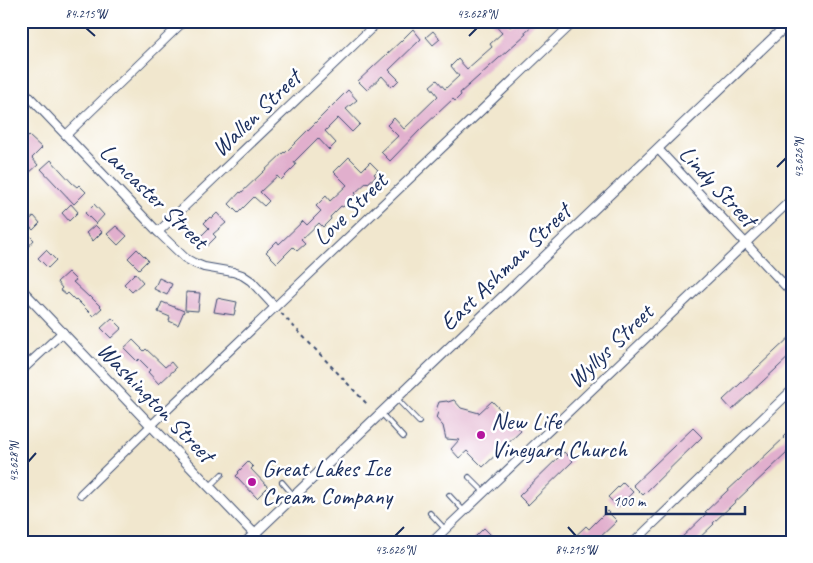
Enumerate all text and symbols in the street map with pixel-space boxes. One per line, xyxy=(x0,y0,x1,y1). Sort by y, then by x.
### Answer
text: 84.215°W xyxy=(65,6,109,22)
text: 43.628°N xyxy=(457,6,499,22)
street label: Wallen Street xyxy=(205,61,309,163)
text: 43.626°N xyxy=(791,136,807,178)
street label: Lancaster Street xyxy=(93,137,216,257)
street label: Lindy Street xyxy=(673,139,765,235)
street label: Love Street xyxy=(306,165,395,252)
street label: East Ashman Street xyxy=(433,195,579,337)
street label: Wyllys Street xyxy=(561,296,661,394)
street label: Washington Street xyxy=(91,335,223,471)
place label: New Life Vineyard Church xyxy=(491,406,628,464)
marker: New Life Vineyard Church xyxy=(475,429,487,441)
text: 43.628°N xyxy=(6,440,22,482)
place label: Great Lakes Ice Cream Company xyxy=(262,453,394,511)
marker: Great Lakes Ice Cream Company xyxy=(246,476,258,488)
scale bar xyxy=(606,483,744,515)
text: 100 m xyxy=(613,492,647,511)
text: 43.626°N xyxy=(375,542,417,558)
text: 84.215°W xyxy=(555,542,599,558)

